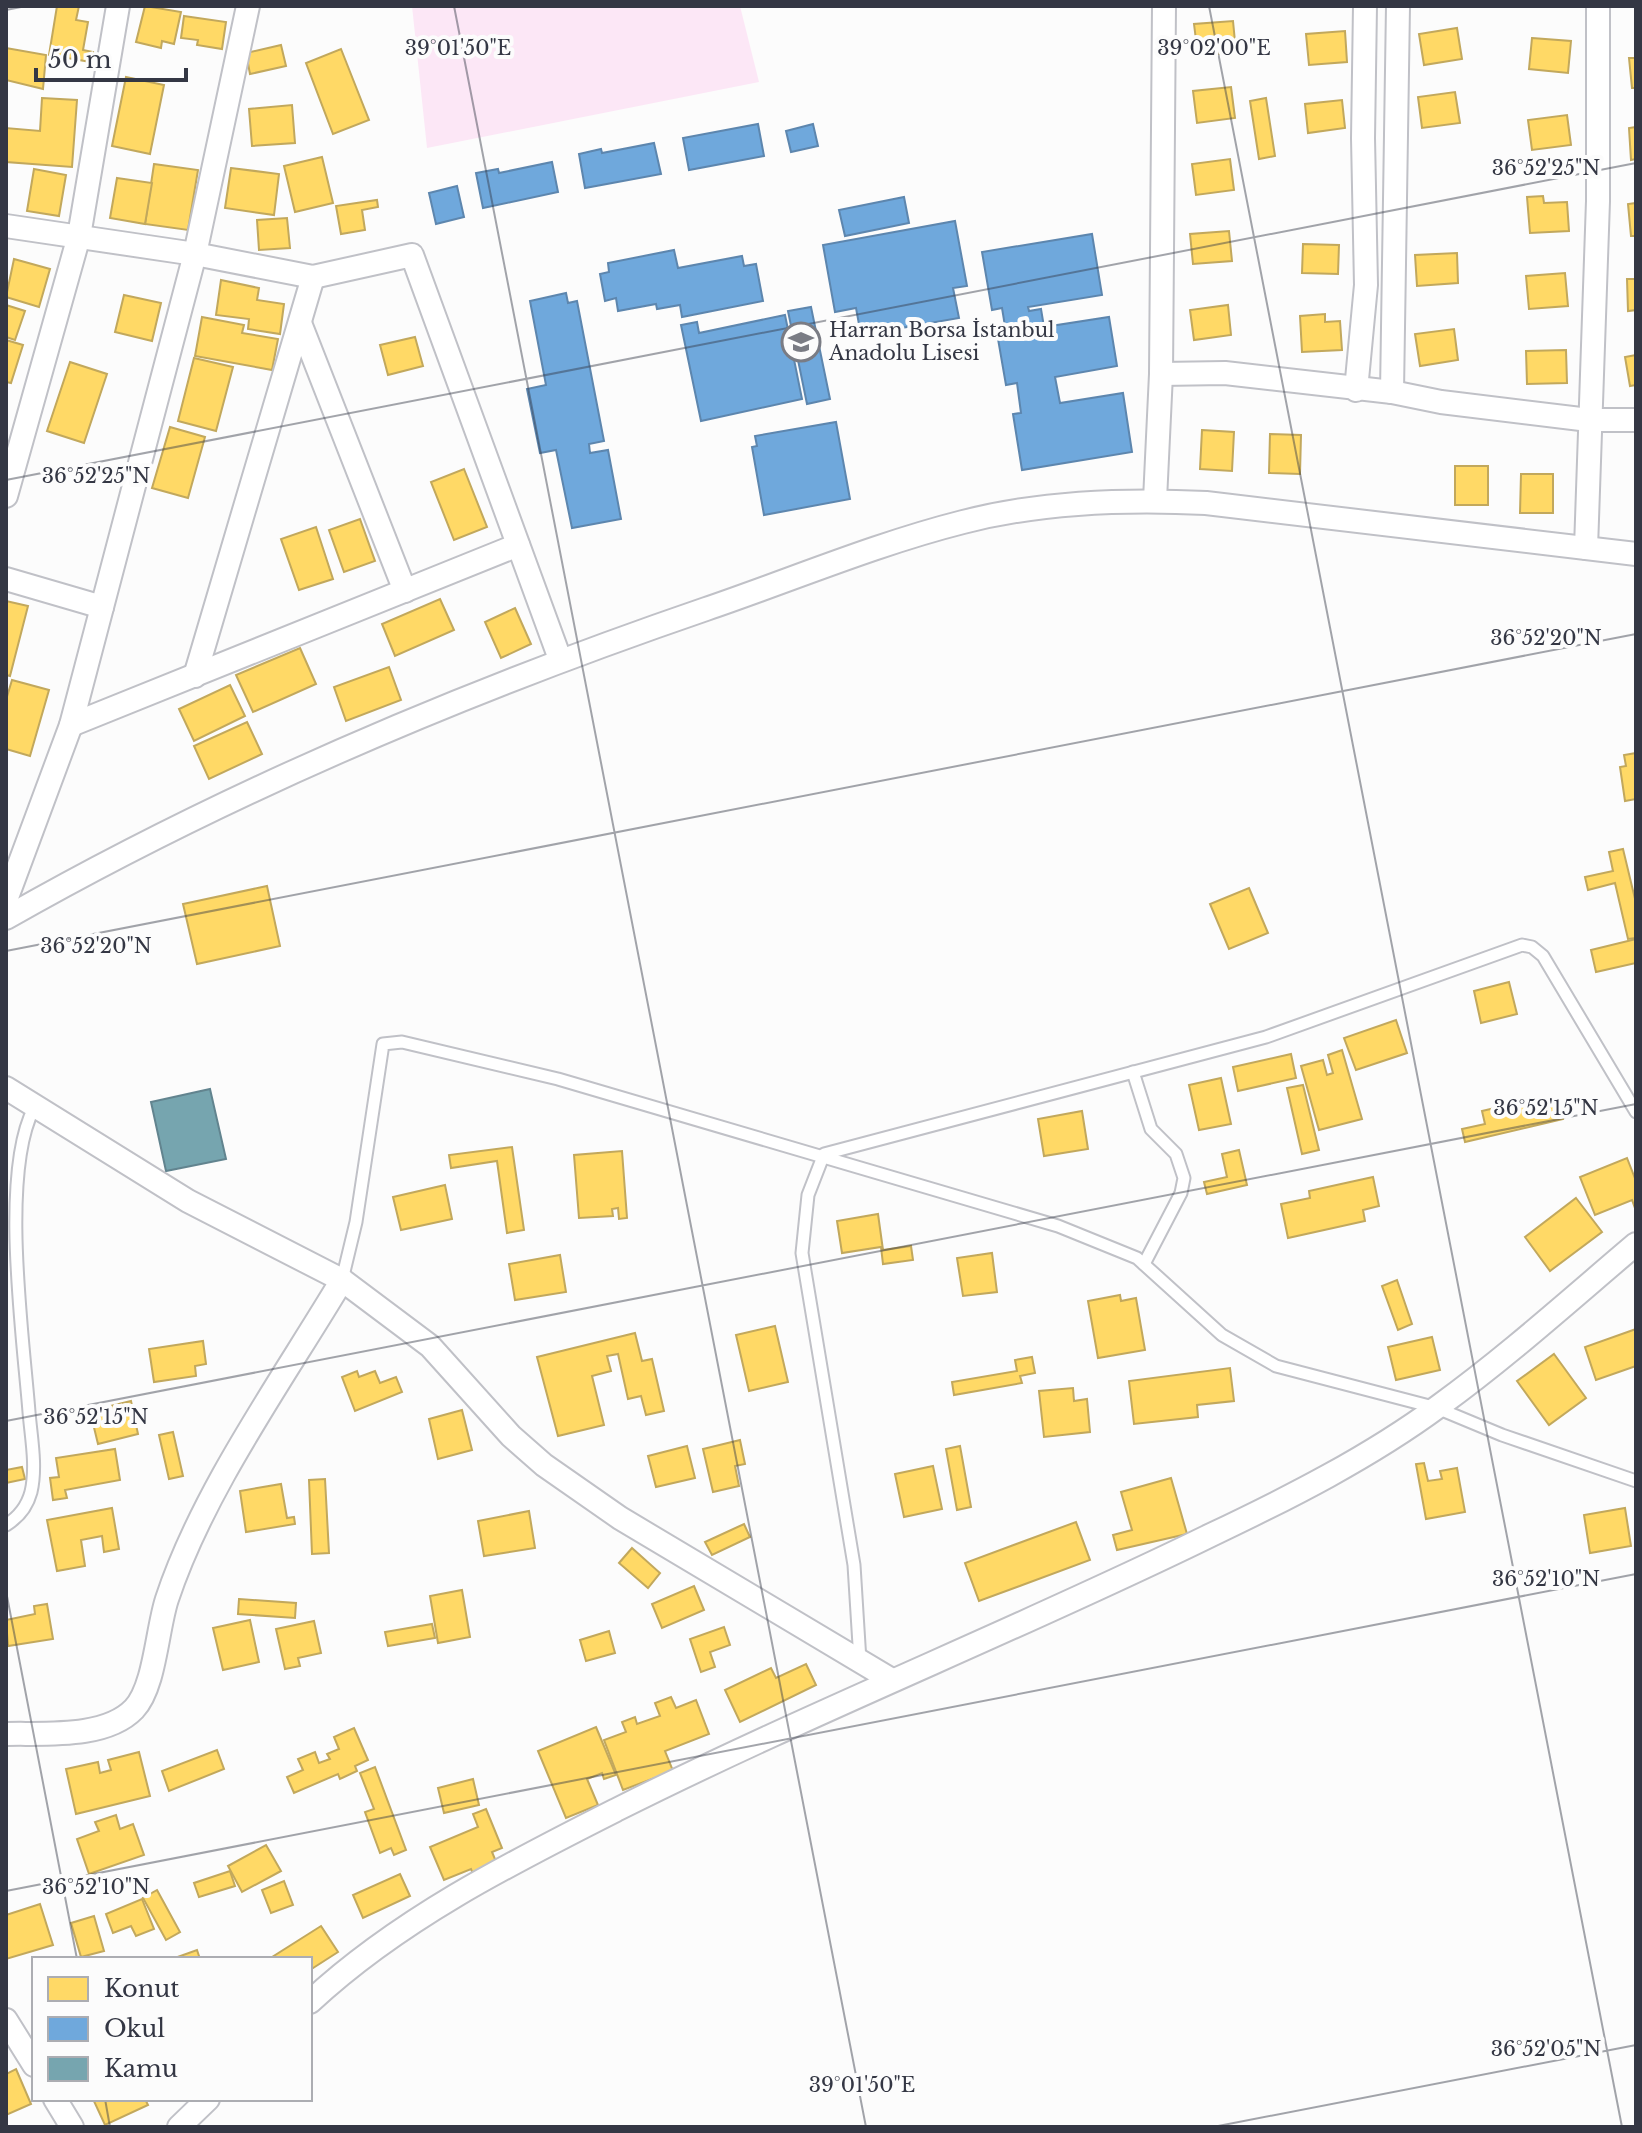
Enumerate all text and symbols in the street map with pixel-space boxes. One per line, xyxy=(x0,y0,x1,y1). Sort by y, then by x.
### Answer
scale bar xyxy=(36,32,186,82)
text: 39°01'50"E xyxy=(405,36,511,60)
text: 39°02'00"E xyxy=(1157,36,1271,60)
text: 50 m xyxy=(48,45,112,74)
text: 36°52'25"N xyxy=(1492,156,1600,180)
place label: Harran Borsa İstanbul Anadolu Lisesi xyxy=(828,317,1055,365)
school or university icon: Harran Borsa İstanbul Anadolu Lisesi xyxy=(780,321,822,363)
text: 36°52'25"N xyxy=(42,464,150,488)
text: 36°52'20"N xyxy=(1490,626,1602,650)
text: 36°52'20"N xyxy=(40,934,152,958)
text: 36°52'15"N xyxy=(1493,1096,1599,1120)
text: 36°52'15"N xyxy=(43,1405,149,1429)
text: 36°52'10"N xyxy=(1492,1567,1600,1591)
text: 36°52'10"N xyxy=(42,1875,150,1899)
legend xyxy=(32,1957,312,2101)
text: Konut xyxy=(104,1974,179,2003)
text: Okul xyxy=(104,2014,165,2043)
text: 36°52'05"N xyxy=(1491,2037,1601,2061)
text: Kamu xyxy=(104,2054,178,2083)
text: 39°01'50"E xyxy=(809,2073,915,2097)

